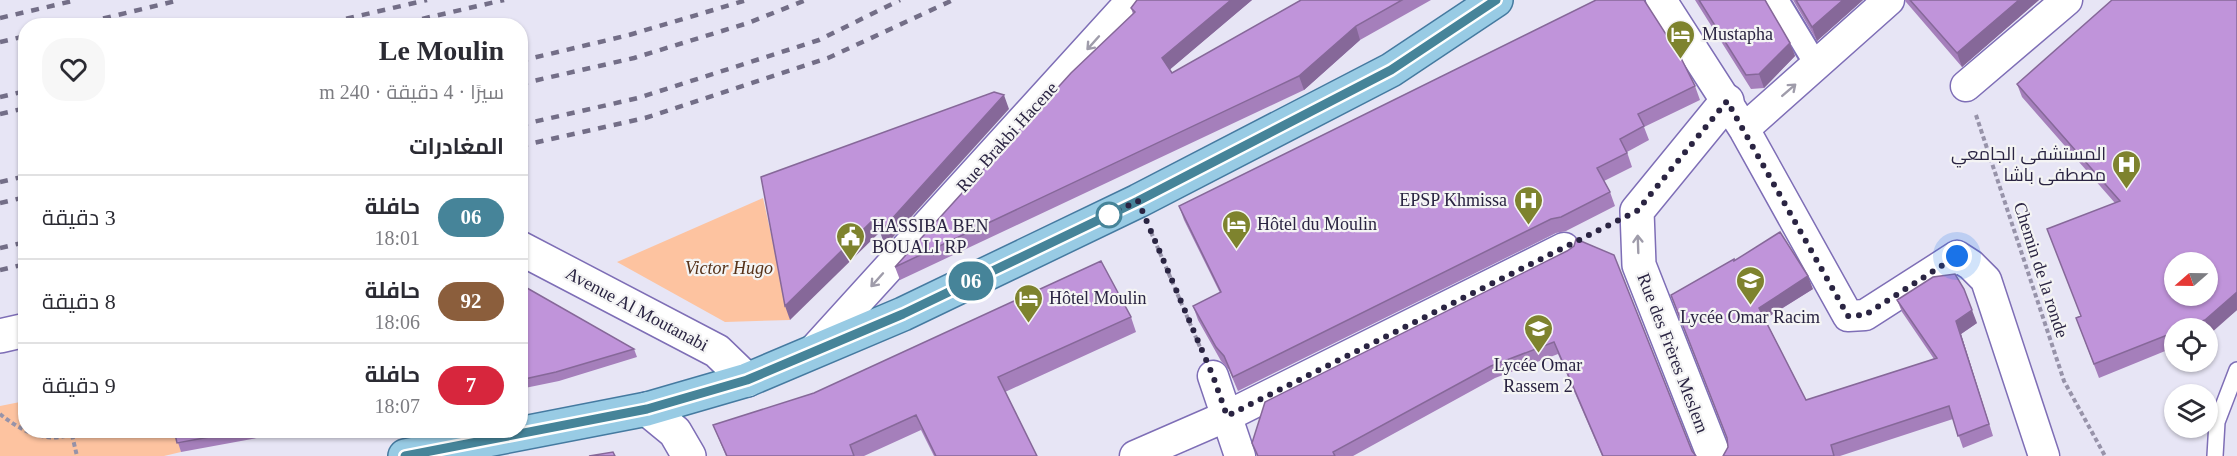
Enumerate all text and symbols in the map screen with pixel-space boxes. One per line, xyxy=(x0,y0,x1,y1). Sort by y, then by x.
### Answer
hotel icon: Mustapha xyxy=(1665,18,1697,60)
place label: Mustapha xyxy=(1702,24,1773,44)
text: Le Moulin xyxy=(379,35,504,66)
one-way arrow xyxy=(1086,35,1100,50)
button: heart xyxy=(42,38,105,101)
street label: Rue Brakbi Hacene xyxy=(952,78,1062,196)
text: سيرًا · 4 دقيقة · 240 m xyxy=(319,81,504,103)
one-way arrow xyxy=(1781,83,1796,97)
text: المغادرات xyxy=(409,134,504,159)
place label: المستشفى الجامعي مصطفى باشا xyxy=(1951,144,2106,186)
hospital icon: المستشفى الجامعي مصطفى باشا xyxy=(2111,148,2143,190)
hospital icon: EPSP Khmissa xyxy=(1512,184,1544,226)
place label: EPSP Khmissa xyxy=(1399,190,1507,210)
text: حافلة xyxy=(365,194,420,219)
street label: Chemin de la ronde xyxy=(2010,200,2072,340)
unlabelled marker xyxy=(1096,202,1122,228)
text: 3 دقيقة xyxy=(42,205,116,230)
text: 06 xyxy=(461,205,482,229)
hotel icon: Hôtel du Moulin xyxy=(1220,208,1252,250)
place label: Hôtel du Moulin xyxy=(1257,214,1377,234)
place label: HASSIBA BEN BOUALI RP xyxy=(872,216,989,257)
public building icon: HASSIBA BEN BOUALI RP xyxy=(835,220,867,262)
text: 18:01 xyxy=(374,227,420,249)
one-way arrow xyxy=(1633,234,1644,254)
your location xyxy=(1942,241,1972,271)
north arrow xyxy=(2164,252,2218,306)
map controls xyxy=(2164,252,2218,438)
park label: Victor Hugo xyxy=(685,258,773,278)
line badge: 06 xyxy=(944,262,998,300)
street label: Avenue Al Moutanabi xyxy=(562,263,712,355)
school or university icon: Lycée Omar Racim xyxy=(1734,264,1766,306)
text: 06 xyxy=(961,269,982,293)
street label: Rue des Frères Meslem xyxy=(1633,270,1713,436)
one-way arrow xyxy=(870,273,884,288)
text: حافلة xyxy=(365,278,420,303)
hotel icon: Hôtel Moulin xyxy=(1012,282,1044,324)
place label: Hôtel Moulin xyxy=(1049,288,1147,308)
text: 8 دقيقة xyxy=(42,289,116,314)
text: 92 xyxy=(461,289,482,313)
place label: Lycée Omar Racim xyxy=(1680,307,1820,327)
text: 18:06 xyxy=(374,311,420,333)
school or university icon: Lycée Omar Rassem 2 xyxy=(1522,312,1554,354)
button: locate xyxy=(2164,318,2218,372)
place label: Lycée Omar Rassem 2 xyxy=(1494,355,1582,396)
text: حافلة xyxy=(365,362,420,387)
text: 9 دقيقة xyxy=(42,373,116,398)
text: 7 xyxy=(466,373,476,397)
button: layers xyxy=(2164,384,2218,438)
text: 18:07 xyxy=(374,395,420,417)

